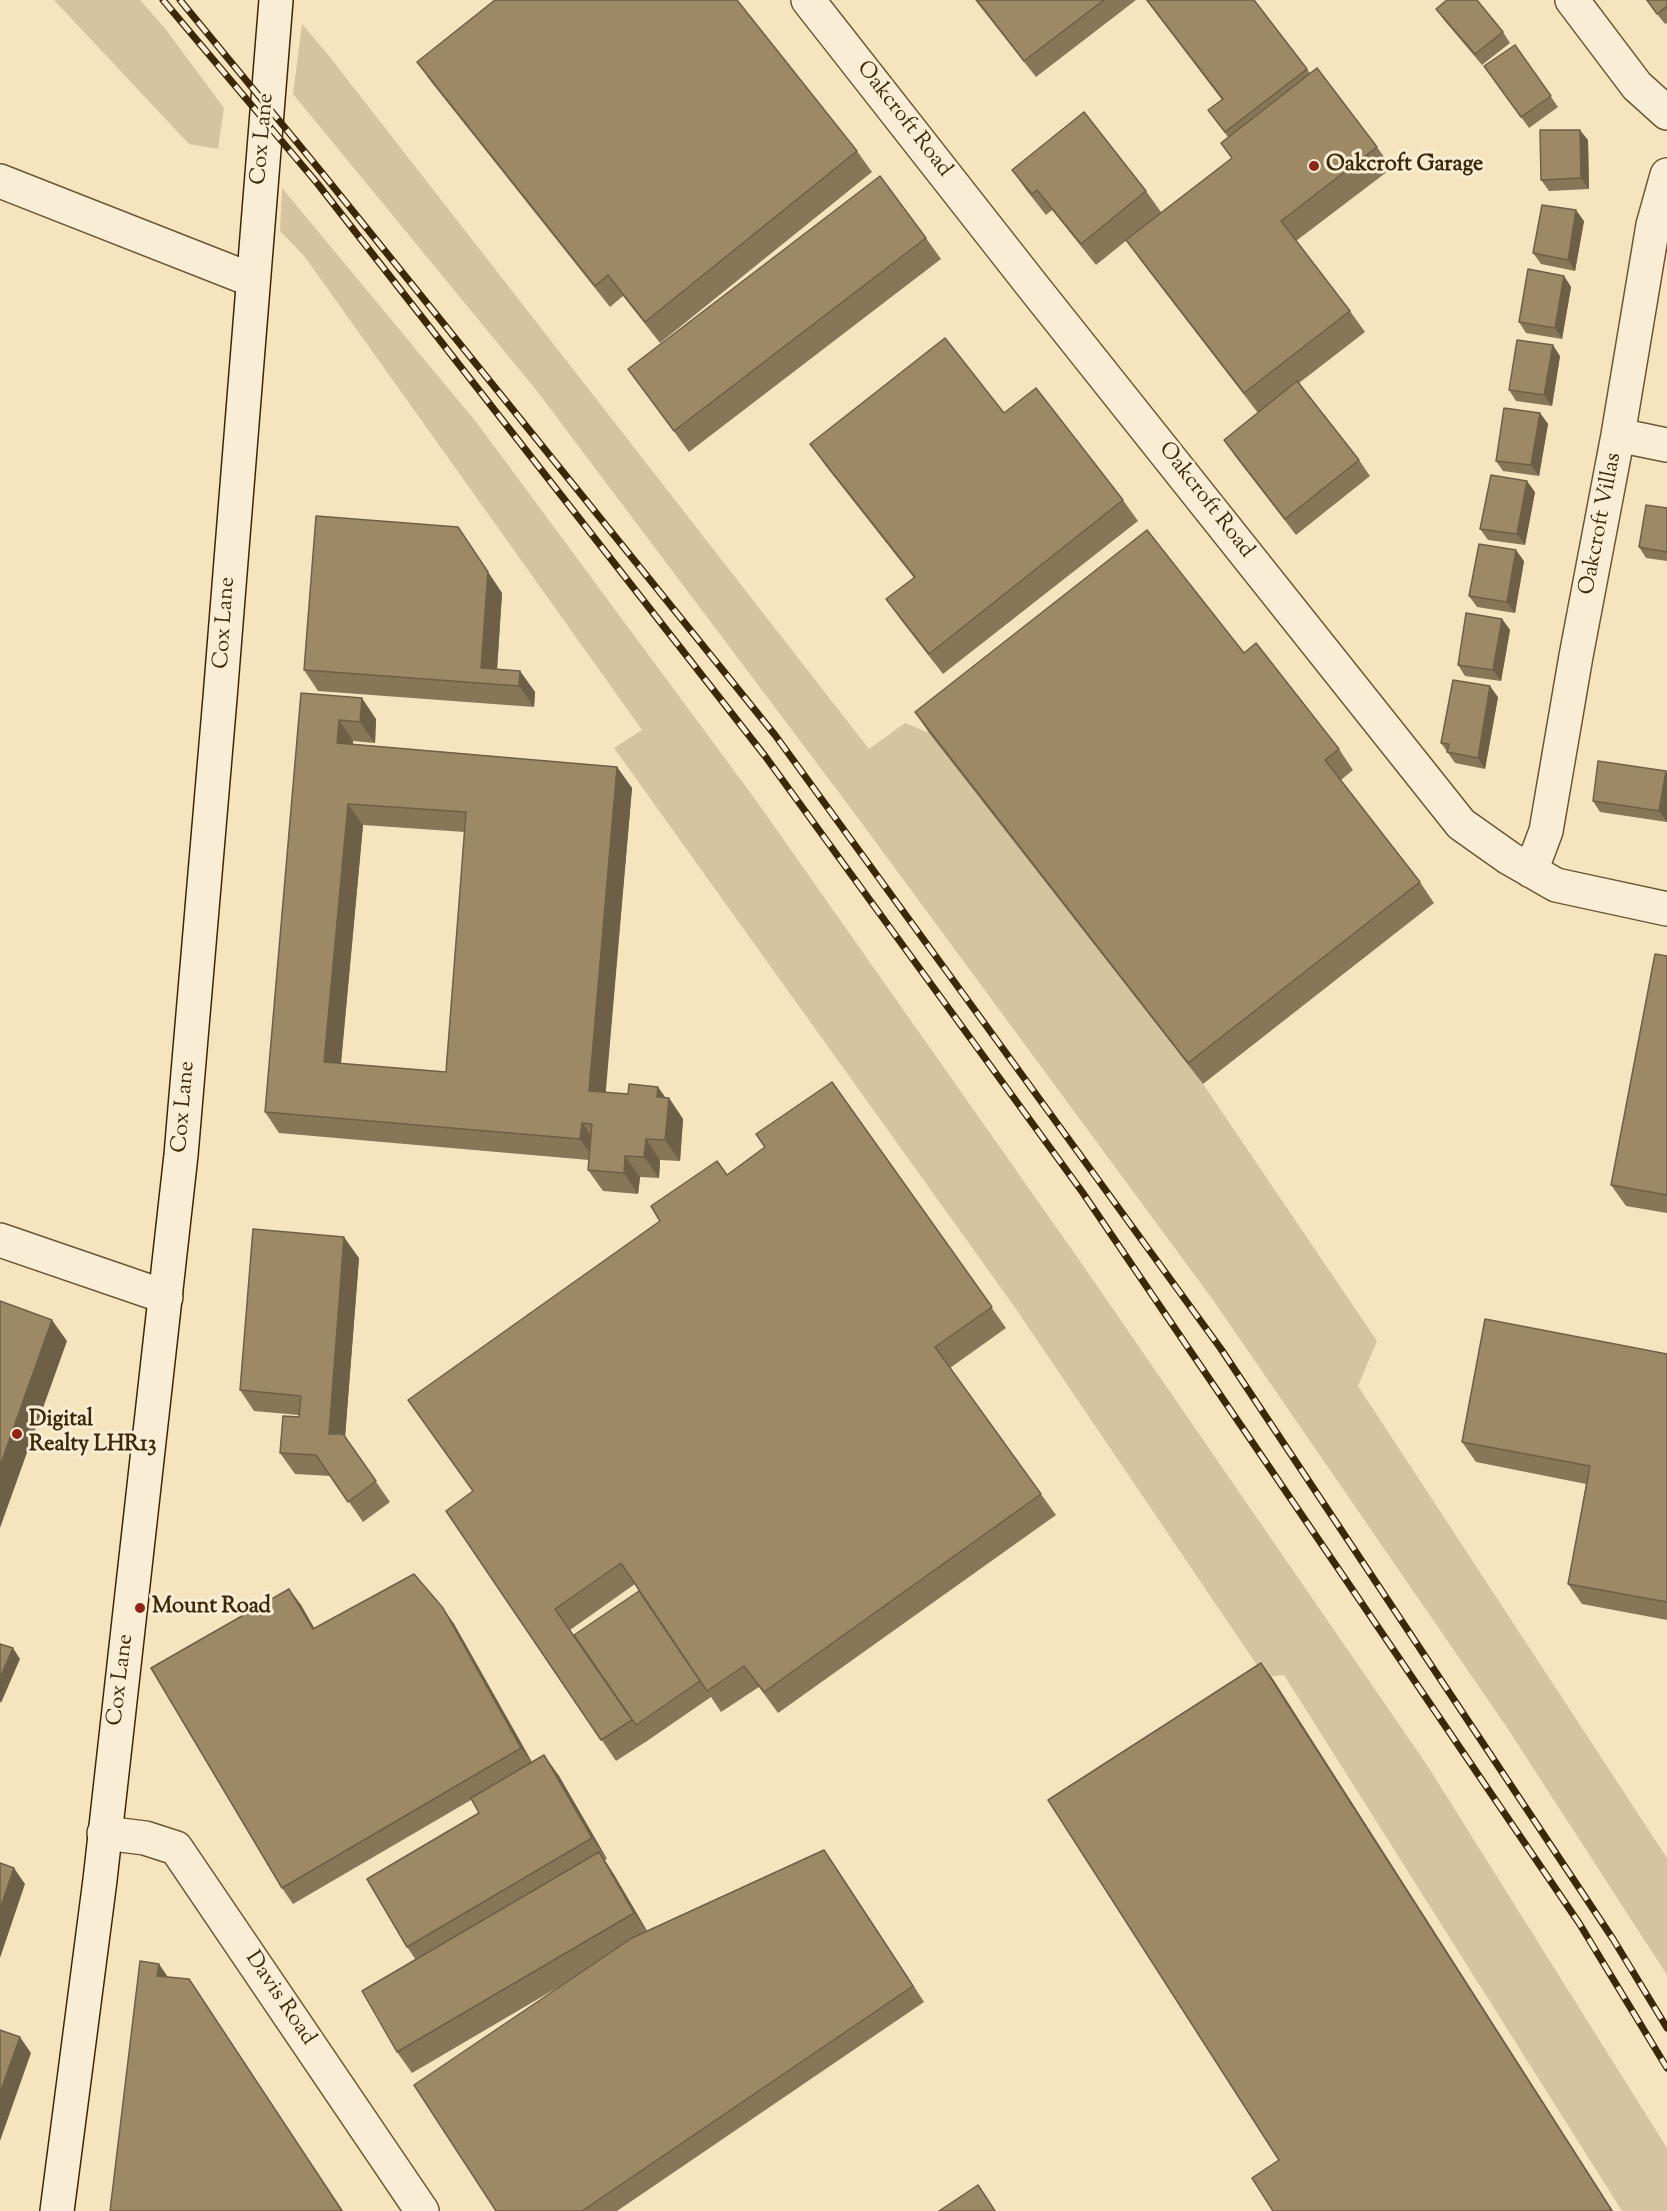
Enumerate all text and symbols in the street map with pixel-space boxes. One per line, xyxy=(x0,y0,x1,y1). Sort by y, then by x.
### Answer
street label: Oakcroft Road xyxy=(850,57,956,183)
street label: Cox Lane xyxy=(247,92,281,186)
place label: Oakcroft Garage xyxy=(1326,153,1483,179)
marker: Oakcroft Garage xyxy=(1307,159,1321,173)
street label: Oakcroft Road xyxy=(1152,438,1258,564)
street label: Oakcroft Villas xyxy=(1575,451,1629,597)
street label: Cox Lane xyxy=(210,576,242,670)
street label: Cox Lane xyxy=(168,1060,202,1154)
place label: Digital Realty LHR13 xyxy=(29,1408,156,1460)
marker: Digital Realty LHR13 xyxy=(10,1427,24,1441)
place label: Mount Road xyxy=(152,1595,271,1621)
marker: Mount Road xyxy=(133,1601,147,1615)
street label: Cox Lane xyxy=(103,1633,141,1727)
street label: Davis Road xyxy=(238,1947,320,2051)

